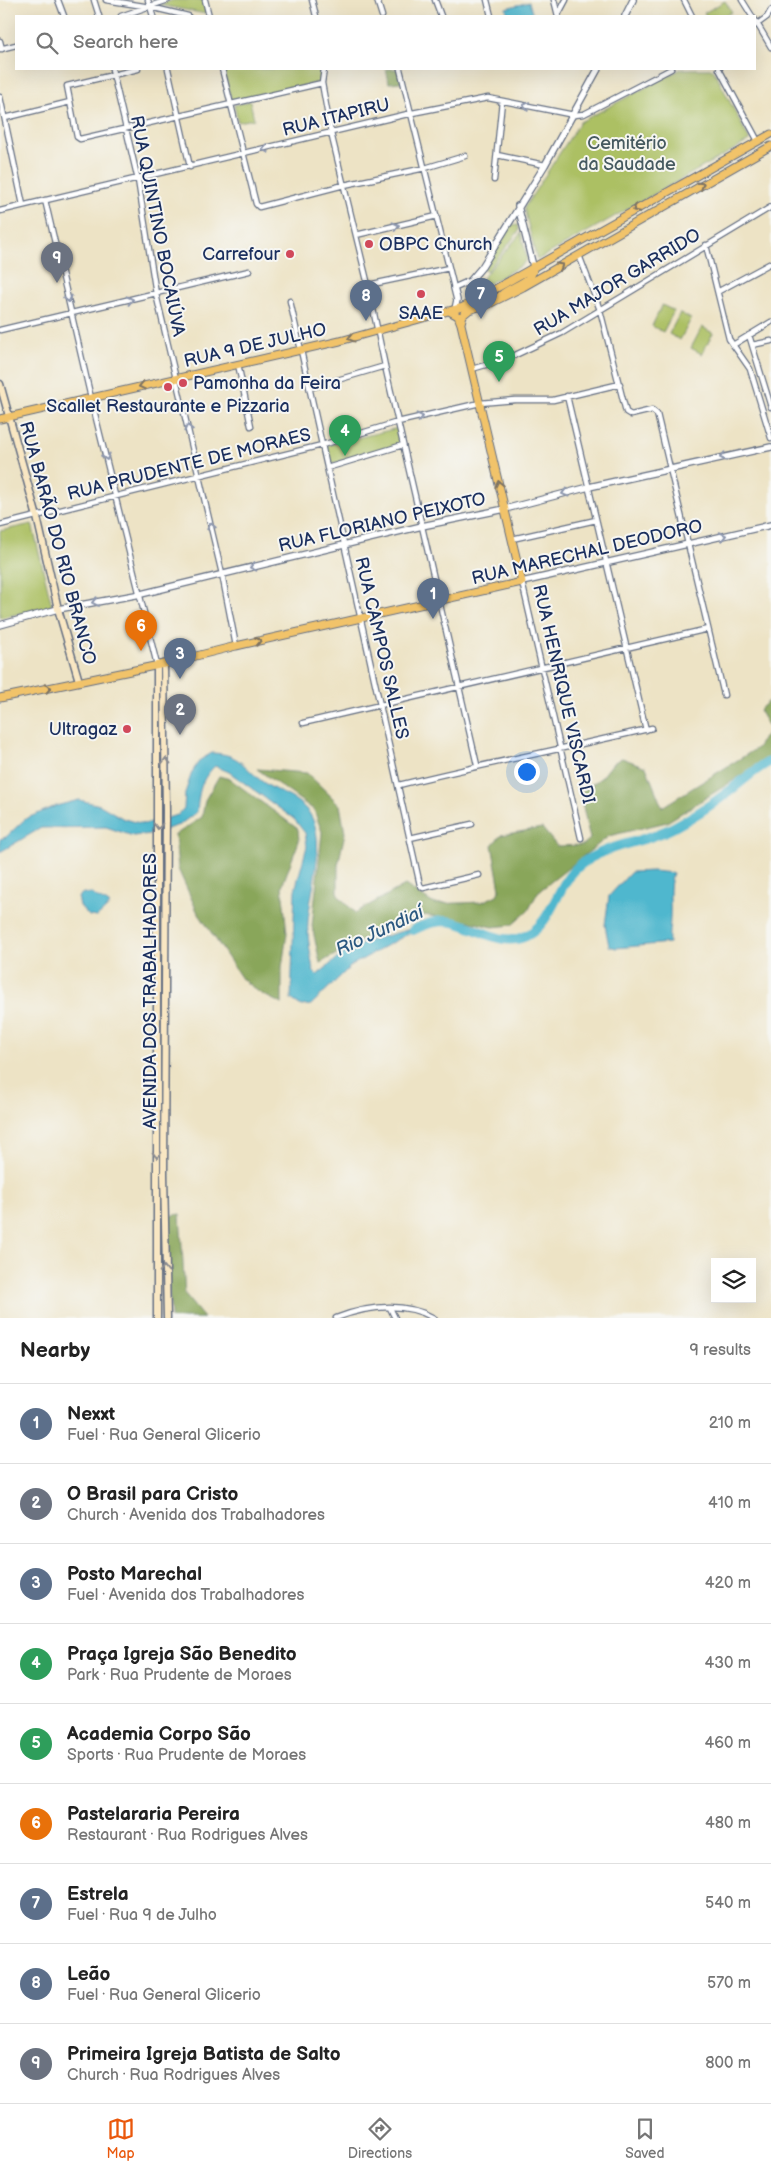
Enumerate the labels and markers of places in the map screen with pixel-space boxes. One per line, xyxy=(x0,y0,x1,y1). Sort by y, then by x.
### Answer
place label: OBPC Church xyxy=(379,234,492,255)
marker: OBPC Church xyxy=(363,238,375,250)
pin: 9 xyxy=(41,242,73,283)
place label: Carrefour xyxy=(202,244,280,265)
marker: Carrefour xyxy=(284,248,296,260)
pin: 7 xyxy=(465,278,497,319)
pin: 8 xyxy=(350,280,382,321)
marker: SAAE xyxy=(415,288,427,300)
place label: SAAE xyxy=(399,303,444,324)
pin: 5 xyxy=(483,341,515,382)
place label: Pamonha da Feira xyxy=(193,373,341,394)
marker: Pamonha da Feira xyxy=(177,377,189,389)
marker: Scallet Restaurante e Pizzaria xyxy=(162,381,174,393)
place label: Scallet Restaurante e Pizzaria xyxy=(46,396,290,417)
pin: 4 xyxy=(329,415,361,456)
pin: 1 xyxy=(417,578,449,619)
pin: 6 xyxy=(125,610,157,651)
pin: 3 xyxy=(164,638,196,679)
pin: 2 xyxy=(164,694,196,735)
place label: Ultragaz xyxy=(49,719,117,740)
marker: Ultragaz xyxy=(121,723,133,735)

